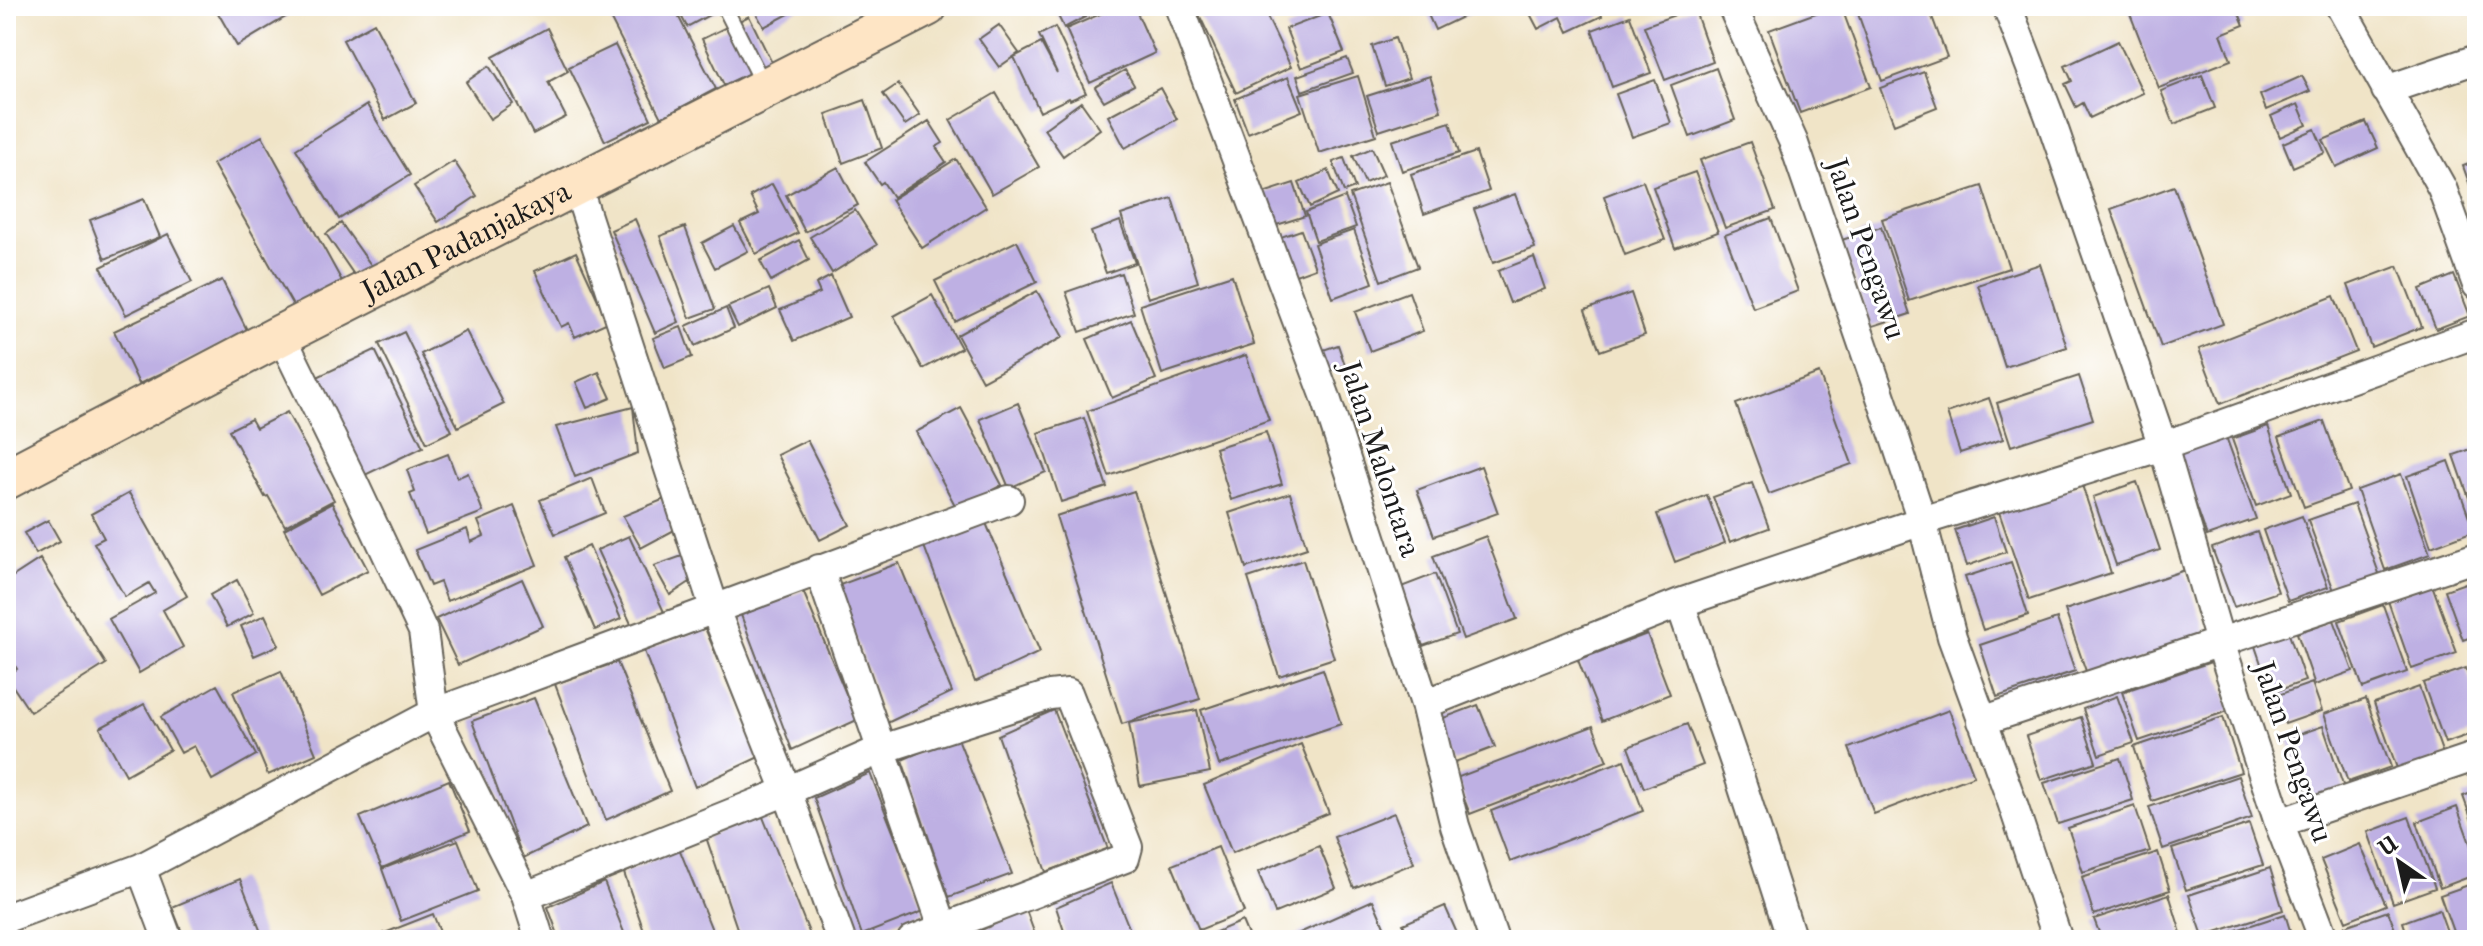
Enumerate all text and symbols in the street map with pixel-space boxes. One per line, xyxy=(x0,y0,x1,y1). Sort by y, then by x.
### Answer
street label: Jalan Pengawu xyxy=(1818,152,1913,344)
street label: Jalan Padanjakaya xyxy=(354,173,577,309)
street label: Jalan Malontara xyxy=(1331,355,1428,562)
street label: Jalan Pengawu xyxy=(2245,655,2340,847)
north arrow xyxy=(2359,822,2439,902)
text: U xyxy=(2373,830,2403,862)

